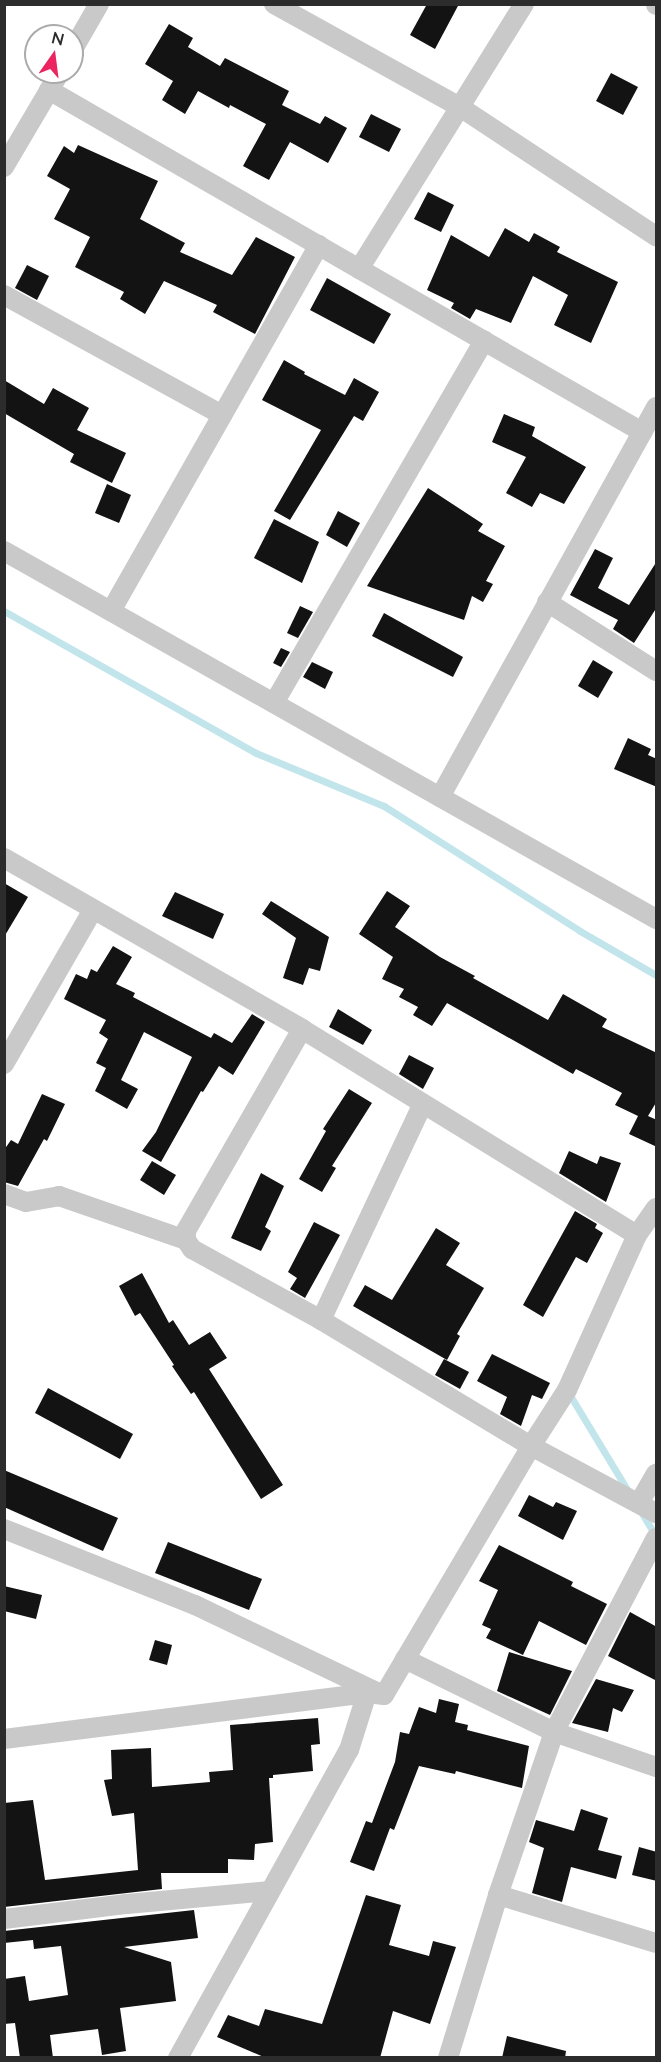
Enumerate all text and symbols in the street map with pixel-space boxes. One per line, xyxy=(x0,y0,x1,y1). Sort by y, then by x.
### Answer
north arrow xyxy=(24,24,84,84)
text: N xyxy=(50,27,66,49)

